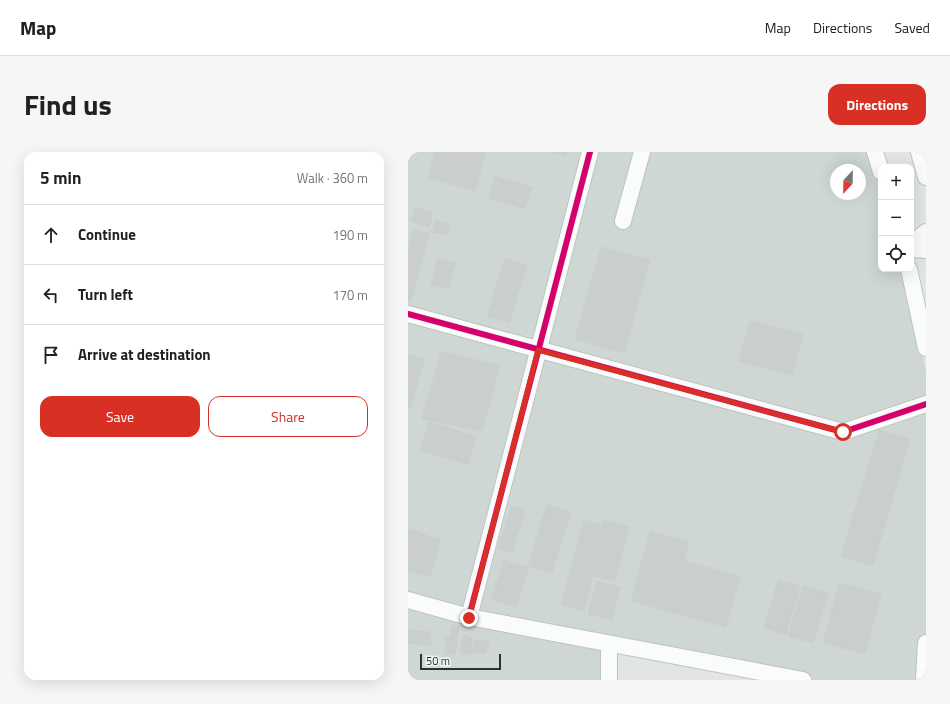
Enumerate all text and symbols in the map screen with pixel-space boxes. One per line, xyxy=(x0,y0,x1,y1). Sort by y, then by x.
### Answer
text: Map xyxy=(20,13,56,42)
text: Map xyxy=(765,17,791,38)
text: Directions xyxy=(813,17,872,38)
text: Saved xyxy=(894,17,930,38)
text: Find us xyxy=(24,83,112,126)
button: Directions xyxy=(828,84,926,125)
north arrow xyxy=(830,164,866,200)
map controls xyxy=(878,164,914,272)
button: + xyxy=(878,164,914,200)
text: 5 min xyxy=(40,165,81,191)
text: Walk · 360 m xyxy=(297,168,368,188)
button: − xyxy=(878,200,914,236)
text: Continue xyxy=(78,223,136,246)
icon: ahead xyxy=(40,224,62,246)
text: 190 m xyxy=(332,225,368,245)
button: locate xyxy=(878,236,914,272)
text: Turn left xyxy=(78,283,133,306)
icon: left xyxy=(40,284,62,306)
text: 170 m xyxy=(332,285,368,305)
text: Arrive at destination xyxy=(78,343,211,366)
icon: arrive xyxy=(40,344,62,366)
button: Save xyxy=(40,396,200,437)
button: Share xyxy=(208,396,368,437)
route start xyxy=(834,423,852,441)
route end xyxy=(460,609,478,627)
scale bar xyxy=(420,652,501,671)
text: 50 m xyxy=(426,653,450,669)

